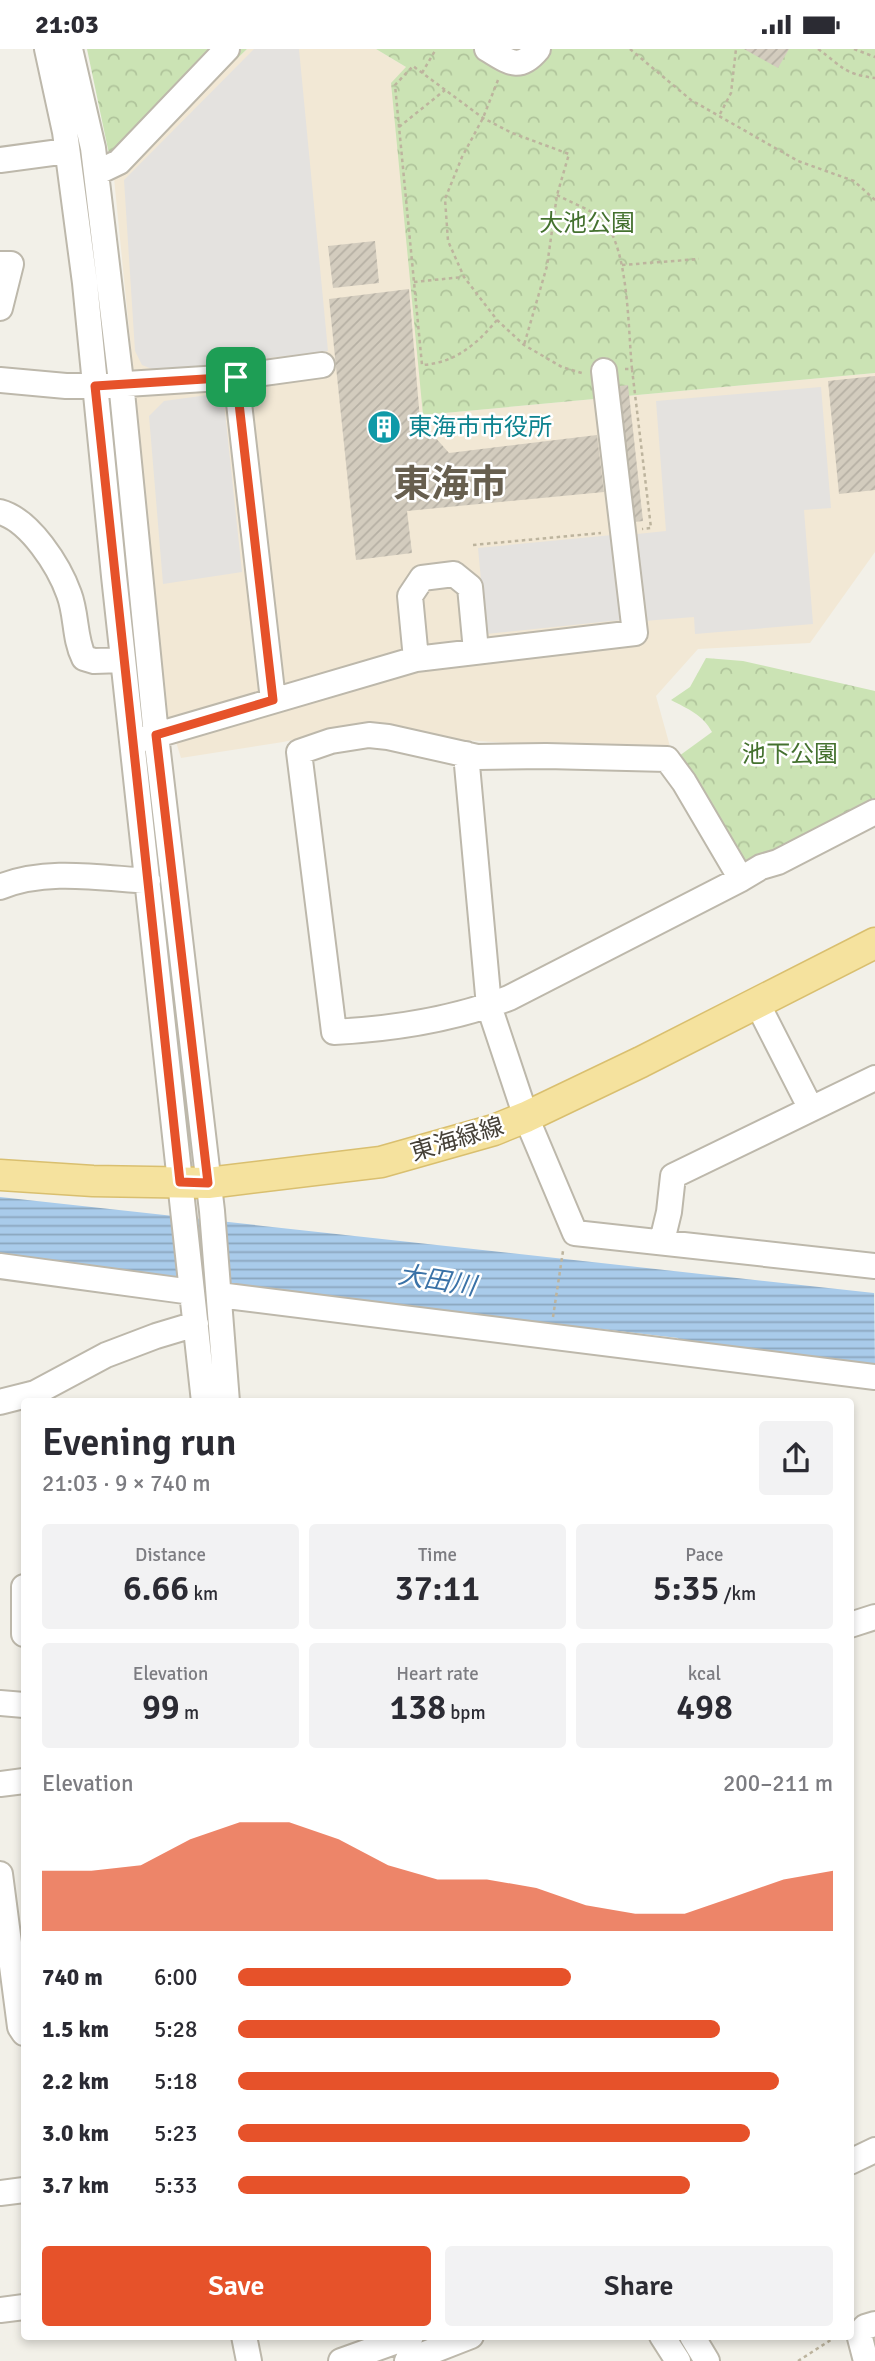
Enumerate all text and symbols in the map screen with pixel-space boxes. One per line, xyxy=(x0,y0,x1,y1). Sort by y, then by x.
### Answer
text: 21:03 xyxy=(35,9,99,41)
park label: 大池公園 xyxy=(539,208,635,238)
pin xyxy=(206,347,266,407)
icon: arrive xyxy=(217,358,255,396)
building icon: 東海市市役所 xyxy=(365,408,403,446)
place label: 東海市市役所 xyxy=(408,412,552,442)
district label: 東海市 xyxy=(393,461,507,508)
park label: 池下公園 xyxy=(742,739,838,769)
street label: 東海緑線 xyxy=(407,1111,507,1167)
water label: 大田川 xyxy=(396,1259,481,1303)
text: Evening run xyxy=(42,1419,236,1466)
button: share xyxy=(759,1421,833,1495)
text: 21:03 · 9 × 740 m xyxy=(42,1469,211,1498)
text: Distance xyxy=(135,1543,206,1567)
text: Time xyxy=(418,1543,457,1567)
text: Pace xyxy=(685,1543,724,1567)
text: 6.66 xyxy=(123,1567,189,1610)
text: 37:11 xyxy=(395,1567,480,1610)
text: 5:35 xyxy=(653,1567,719,1610)
text: km xyxy=(189,1582,218,1606)
text: /km xyxy=(719,1582,756,1606)
text: Elevation xyxy=(133,1662,208,1686)
text: Heart rate xyxy=(396,1662,479,1686)
text: kcal xyxy=(688,1662,721,1686)
text: 99 xyxy=(142,1686,180,1729)
text: 138 xyxy=(389,1686,446,1729)
text: 498 xyxy=(676,1686,733,1729)
text: m xyxy=(180,1701,199,1725)
text: bpm xyxy=(446,1701,486,1725)
text: Elevation xyxy=(42,1769,134,1798)
text: 200–211 m xyxy=(723,1769,833,1798)
text: 740 m xyxy=(42,1963,103,1992)
text: 6:00 xyxy=(154,1963,197,1992)
text: 1.5 km xyxy=(42,2015,109,2044)
text: 5:28 xyxy=(154,2015,197,2044)
text: 2.2 km xyxy=(42,2067,109,2096)
text: 5:18 xyxy=(154,2067,197,2096)
text: 3.0 km xyxy=(42,2119,109,2148)
text: 5:23 xyxy=(154,2119,197,2148)
text: 3.7 km xyxy=(42,2171,109,2200)
text: 5:33 xyxy=(154,2171,197,2200)
button: Save xyxy=(42,2246,431,2326)
button: Share xyxy=(445,2246,833,2326)

